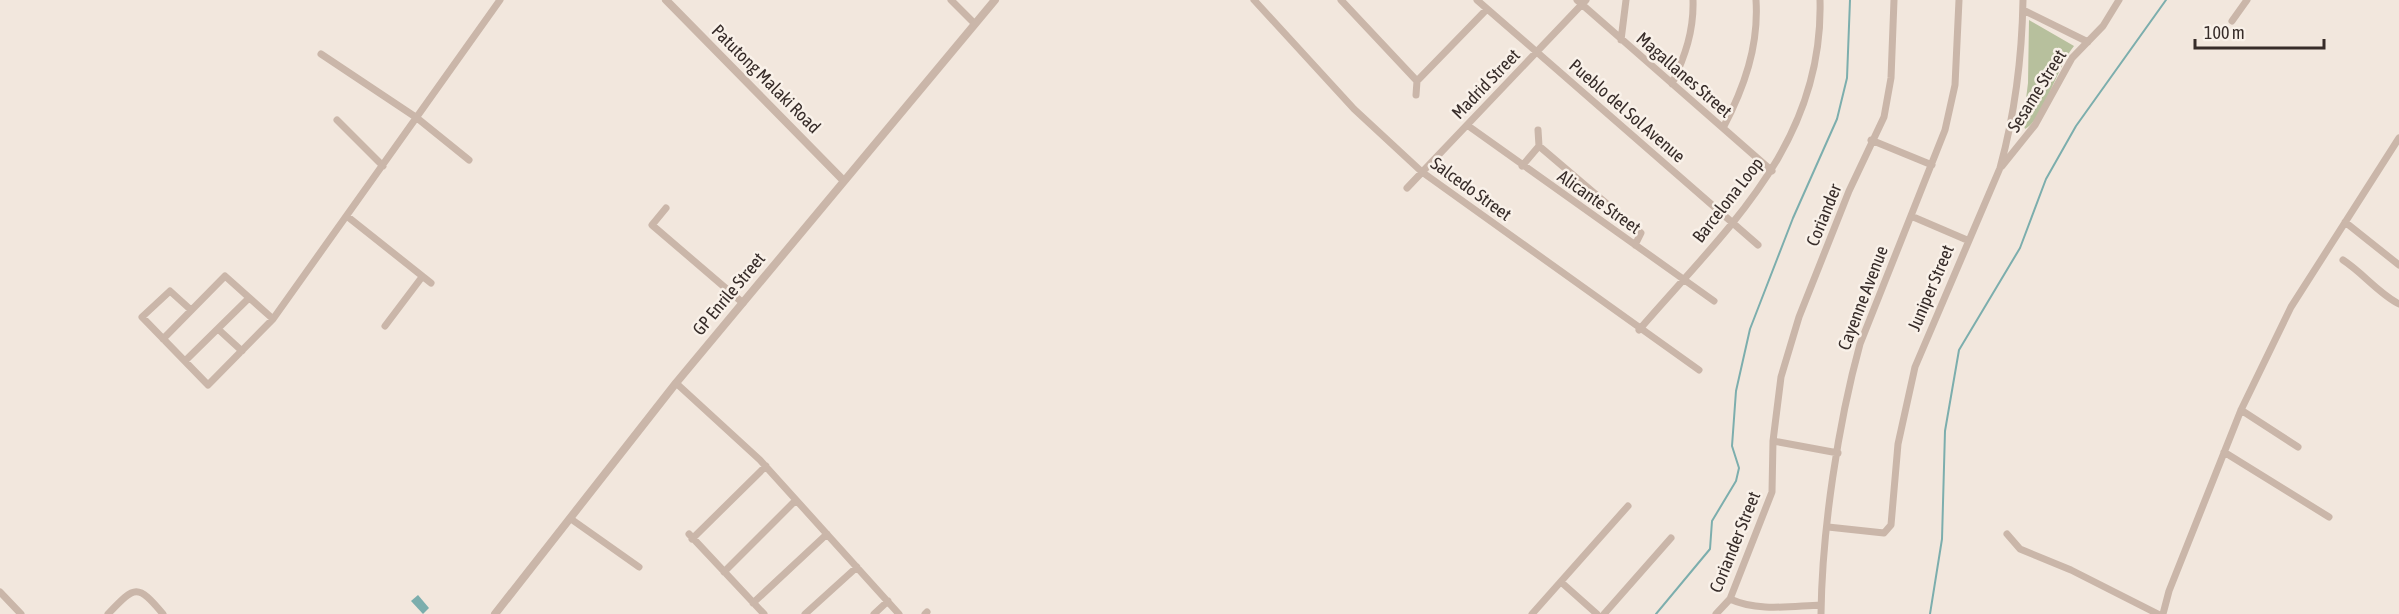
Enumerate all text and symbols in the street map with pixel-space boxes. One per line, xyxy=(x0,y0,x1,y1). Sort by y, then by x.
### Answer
scale bar xyxy=(2195,12,2324,50)
street label: Patutong Malaki Road xyxy=(708,20,825,137)
text: 100 m xyxy=(2204,22,2245,43)
street label: Magallanes Street xyxy=(1632,28,1736,122)
street label: Madrid Street xyxy=(1447,44,1524,123)
street label: Sesame Street xyxy=(2003,46,2070,136)
street label: Pueblo del Sol Avenue xyxy=(1565,55,1690,167)
street label: Salcedo Street xyxy=(1427,152,1516,225)
street label: Barcelona Loop xyxy=(1688,153,1767,246)
street label: Alicante Street xyxy=(1554,165,1645,238)
street label: Coriander xyxy=(1802,180,1846,249)
street label: Juniper Street xyxy=(1903,242,1958,334)
street label: Cayenne Avenue xyxy=(1833,243,1892,353)
street label: GP Enrile Street xyxy=(688,248,769,339)
street label: Coriander Street xyxy=(1705,488,1764,595)

